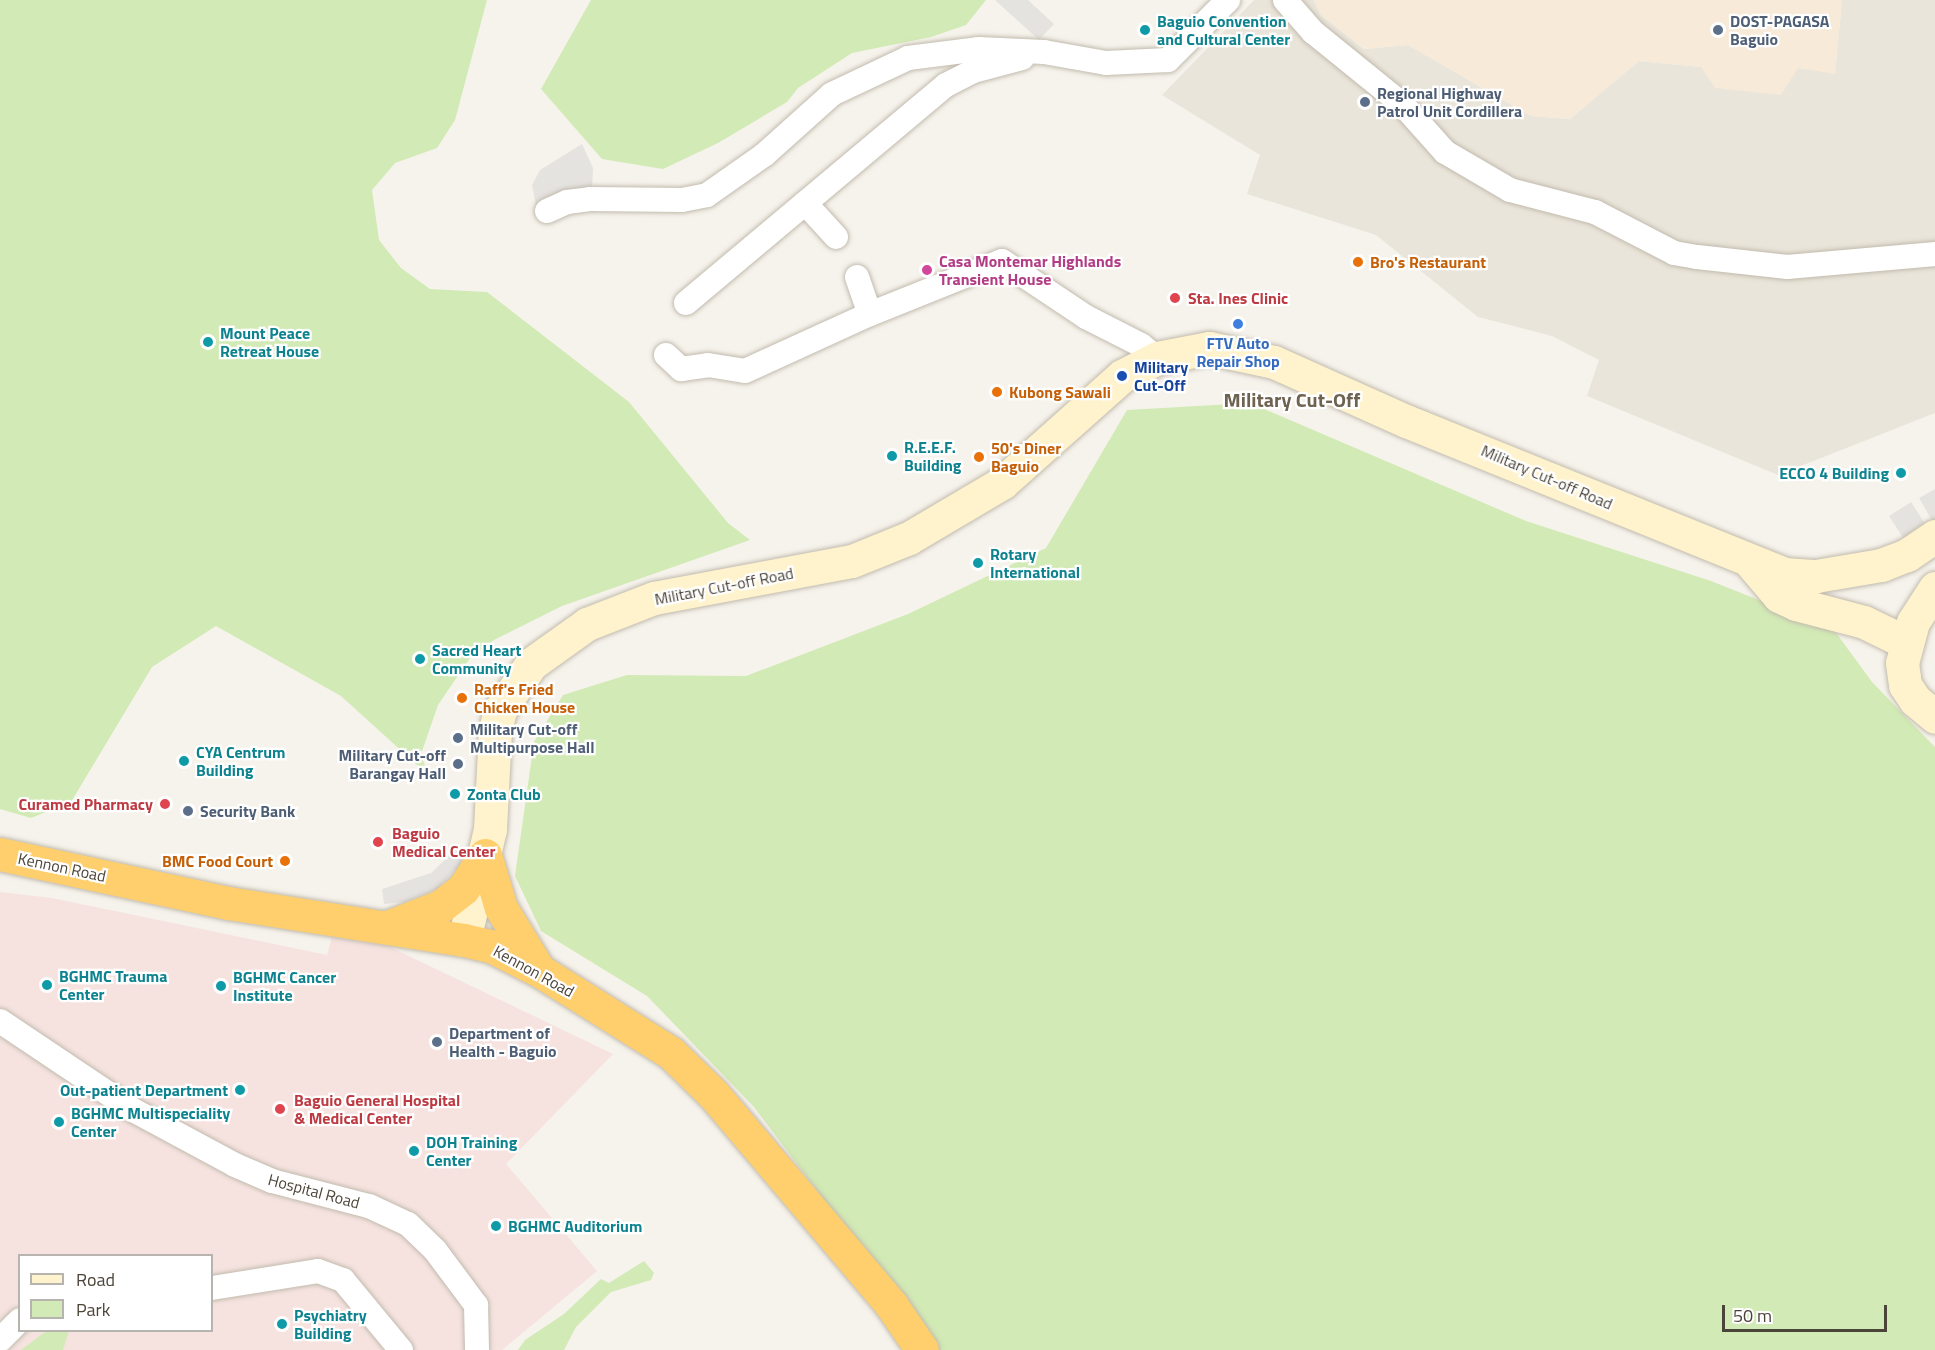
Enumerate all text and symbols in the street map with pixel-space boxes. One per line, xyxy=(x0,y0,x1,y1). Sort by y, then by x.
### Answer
place label: Baguio Convention and Cultural Center xyxy=(1157,11,1290,49)
place label: DOST-PAGASA Baguio xyxy=(1730,11,1829,49)
marker: Baguio Convention and Cultural Center xyxy=(1138,23,1152,37)
marker: DOST-PAGASA Baguio xyxy=(1711,23,1725,37)
place label: Regional Highway Patrol Unit Cordillera xyxy=(1377,83,1522,121)
marker: Regional Highway Patrol Unit Cordillera xyxy=(1358,95,1372,109)
place label: Casa Montemar Highlands Transient House xyxy=(939,251,1121,289)
place label: Bro's Restaurant xyxy=(1370,252,1486,272)
marker: Bro's Restaurant xyxy=(1351,255,1365,269)
marker: Casa Montemar Highlands Transient House xyxy=(920,263,934,277)
place label: Sta. Ines Clinic xyxy=(1188,288,1288,308)
marker: Sta. Ines Clinic xyxy=(1166,289,1184,307)
marker: FTV Auto Repair Shop xyxy=(1231,317,1245,331)
place label: Mount Peace Retreat House xyxy=(220,323,319,361)
place label: FTV Auto Repair Shop xyxy=(1196,333,1280,371)
marker: Mount Peace Retreat House xyxy=(201,335,215,349)
place label: Military Cut-Off xyxy=(1134,357,1188,395)
marker: Military Cut-Off xyxy=(1115,369,1129,383)
place label: Kubong Sawali xyxy=(1009,382,1111,402)
marker: Kubong Sawali xyxy=(990,385,1004,399)
district label: Military Cut-Off xyxy=(1224,387,1360,411)
place label: R.E.E.F. Building xyxy=(904,437,961,475)
place label: 50's Diner Baguio xyxy=(991,438,1061,476)
street label: Military Cut-off Road xyxy=(1478,441,1616,513)
marker: R.E.E.F. Building xyxy=(885,449,899,463)
marker: 50's Diner Baguio xyxy=(972,450,986,464)
place label: ECCO 4 Building xyxy=(1779,463,1889,483)
marker: ECCO 4 Building xyxy=(1894,466,1908,480)
place label: Rotary International xyxy=(990,544,1080,582)
marker: Rotary International xyxy=(971,556,985,570)
street label: Military Cut-off Road xyxy=(653,563,795,609)
place label: Sacred Heart Community xyxy=(432,640,521,678)
marker: Sacred Heart Community xyxy=(413,652,427,666)
place label: Raff's Fried Chicken House xyxy=(474,679,575,717)
marker: Raff's Fried Chicken House xyxy=(455,691,469,705)
place label: Military Cut-off Multipurpose Hall xyxy=(470,719,594,757)
marker: Military Cut-off Multipurpose Hall xyxy=(451,731,465,745)
place label: CYA Centrum Building xyxy=(196,742,286,780)
place label: Military Cut-off Barangay Hall xyxy=(338,745,446,783)
marker: CYA Centrum Building xyxy=(177,754,191,768)
marker: Military Cut-off Barangay Hall xyxy=(451,757,465,771)
place label: Zonta Club xyxy=(467,784,541,804)
marker: Zonta Club xyxy=(448,787,462,801)
place label: Curamed Pharmacy xyxy=(18,794,153,814)
marker: Curamed Pharmacy xyxy=(158,797,172,811)
place label: Security Bank xyxy=(200,801,295,821)
marker: Security Bank xyxy=(181,804,195,818)
place label: Baguio Medical Center xyxy=(392,823,495,861)
marker: Baguio Medical Center xyxy=(369,833,387,851)
street label: Kennon Road xyxy=(16,848,108,886)
place label: BMC Food Court xyxy=(162,851,273,871)
marker: BMC Food Court xyxy=(278,854,292,868)
street label: Kennon Road xyxy=(490,941,578,1001)
place label: BGHMC Trauma Center xyxy=(59,966,167,1004)
place label: BGHMC Cancer Institute xyxy=(233,967,336,1005)
marker: BGHMC Trauma Center xyxy=(40,978,54,992)
marker: BGHMC Cancer Institute xyxy=(214,979,228,993)
place label: Department of Health - Baguio xyxy=(449,1023,557,1061)
marker: Department of Health - Baguio xyxy=(430,1035,444,1049)
place label: Out-patient Department xyxy=(60,1080,228,1100)
marker: Out-patient Department xyxy=(233,1083,247,1097)
place label: Baguio General Hospital & Medical Center xyxy=(294,1090,460,1128)
marker: Baguio General Hospital & Medical Center xyxy=(271,1100,289,1118)
place label: BGHMC Multispeciality Center xyxy=(71,1103,230,1141)
marker: BGHMC Multispeciality Center xyxy=(52,1115,66,1129)
place label: DOH Training Center xyxy=(426,1132,517,1170)
marker: DOH Training Center xyxy=(407,1144,421,1158)
street label: Hospital Road xyxy=(266,1170,362,1212)
place label: BGHMC Auditorium xyxy=(508,1216,642,1236)
marker: BGHMC Auditorium xyxy=(489,1219,503,1233)
legend xyxy=(18,1254,213,1332)
text: Road xyxy=(76,1266,115,1293)
scale bar xyxy=(1725,1293,1890,1331)
text: Park xyxy=(76,1296,110,1323)
text: 50 m xyxy=(1733,1302,1772,1329)
place label: Psychiatry Building xyxy=(294,1305,367,1343)
marker: Psychiatry Building xyxy=(275,1317,289,1331)

